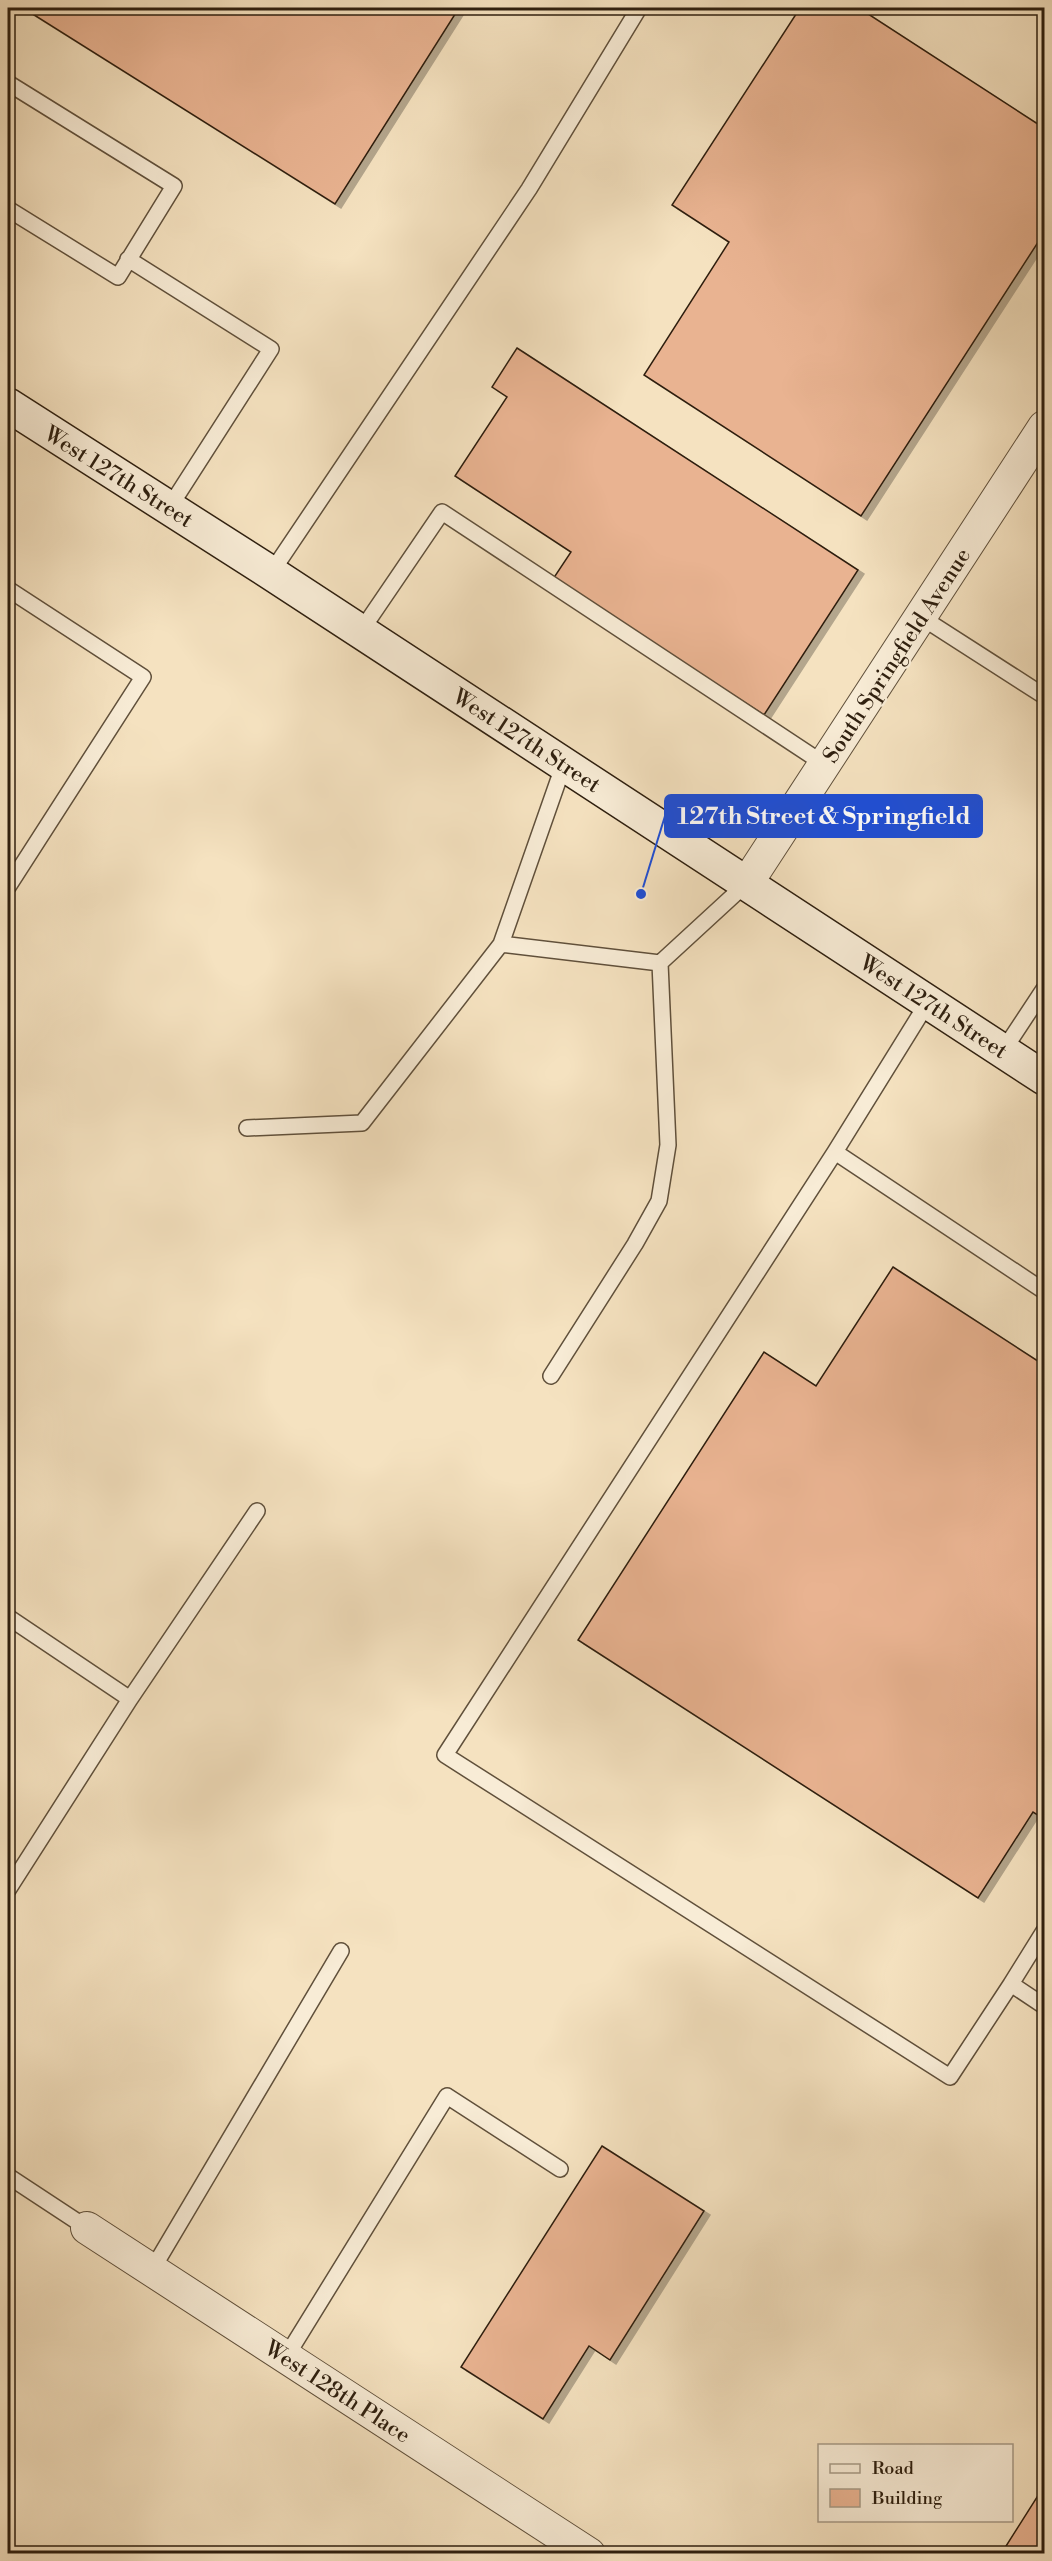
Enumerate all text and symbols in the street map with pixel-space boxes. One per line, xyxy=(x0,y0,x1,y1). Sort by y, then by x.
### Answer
street label: West 127th Street xyxy=(38,420,198,534)
street label: South Springfield Avenue xyxy=(818,543,977,768)
street label: West 127th Street xyxy=(446,683,605,799)
callout: 127th Street & Springfield xyxy=(665,795,982,837)
text: 127th Street & Springfield xyxy=(677,802,971,832)
street label: West 127th Street xyxy=(853,949,1012,1065)
street label: West 128th Place xyxy=(258,2335,415,2449)
legend xyxy=(818,2444,1013,2522)
text: Road xyxy=(872,2457,915,2480)
text: Building xyxy=(871,2487,943,2510)

